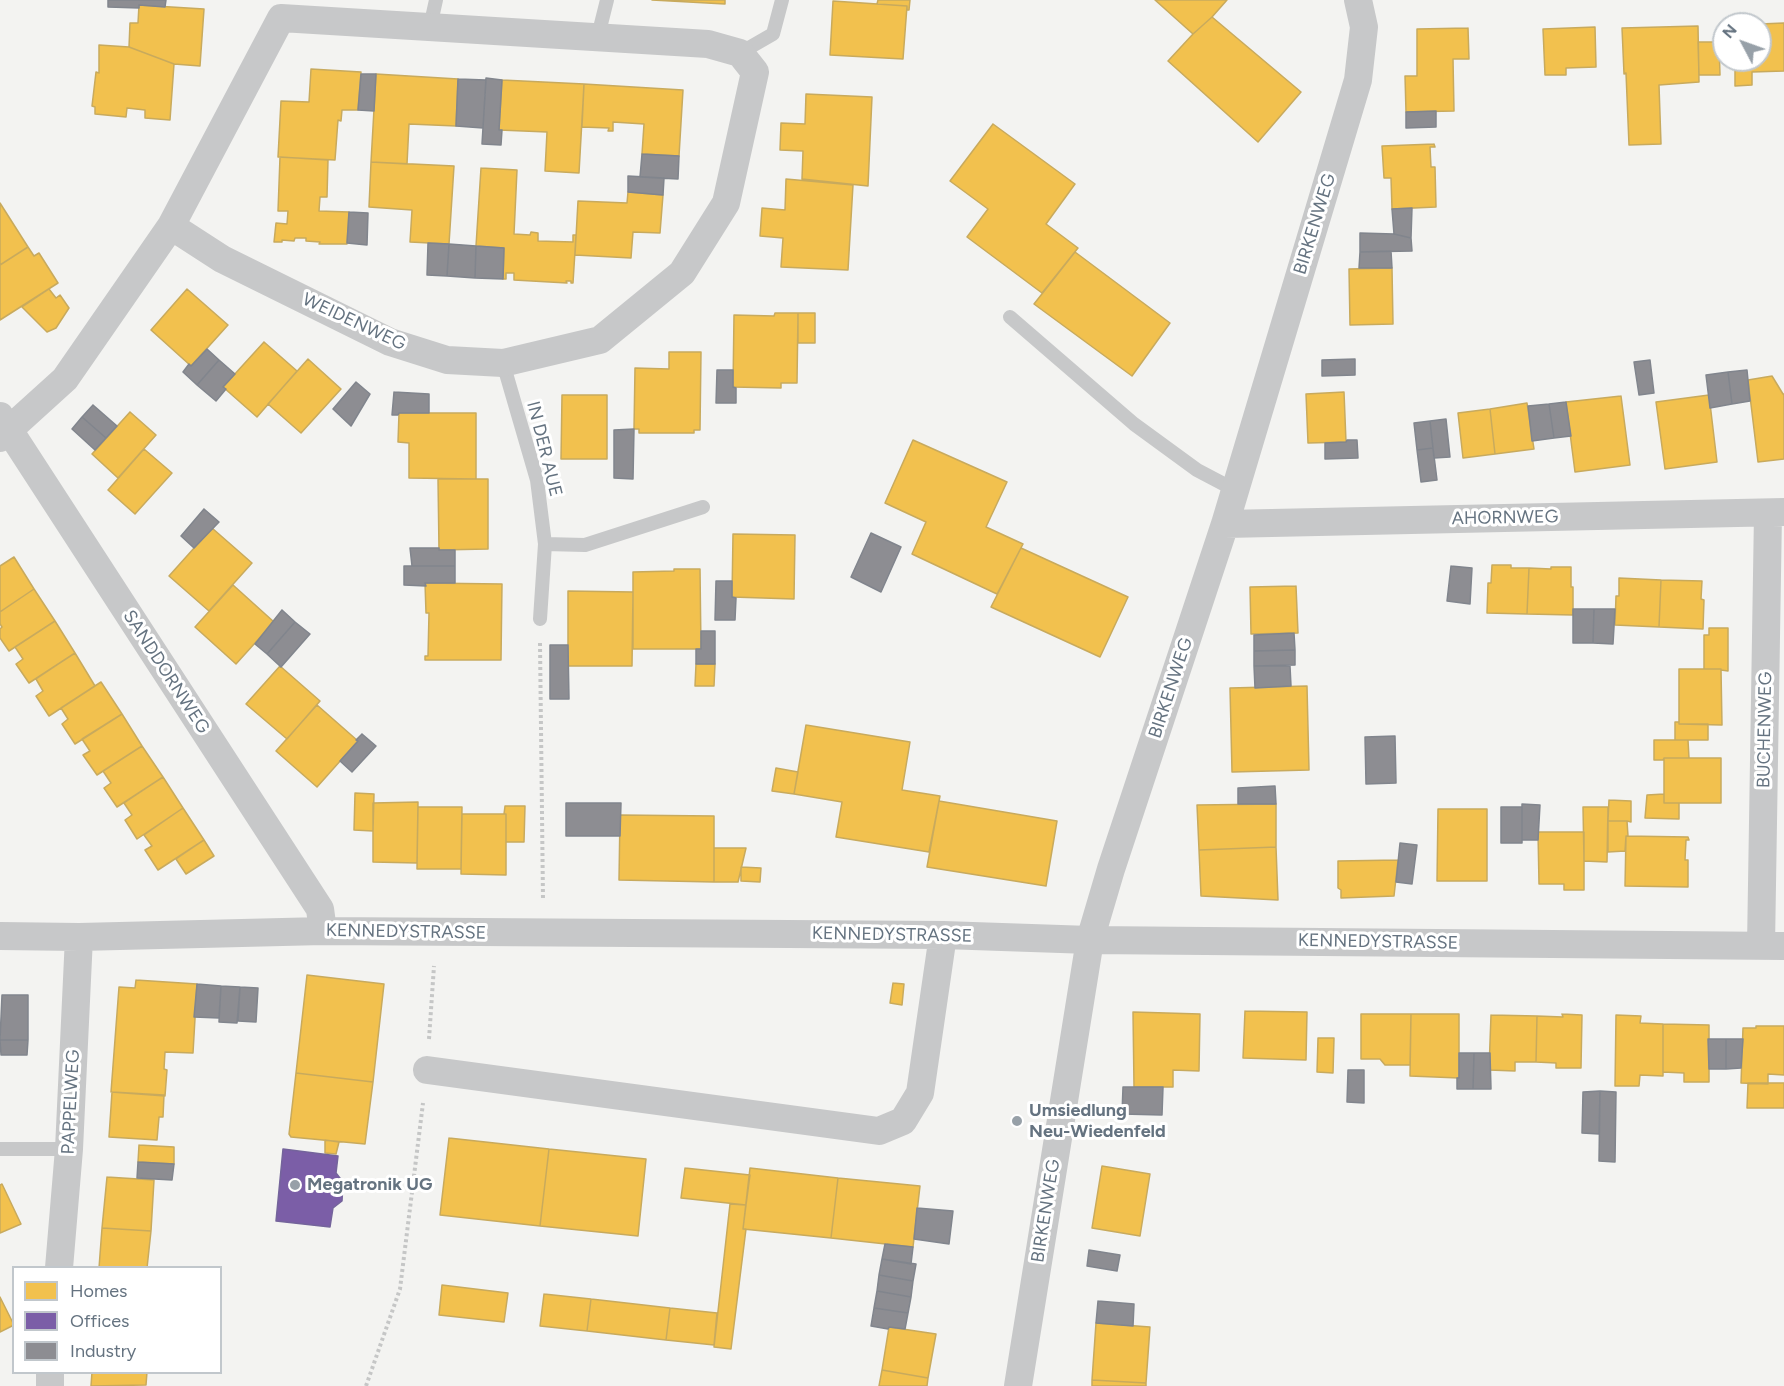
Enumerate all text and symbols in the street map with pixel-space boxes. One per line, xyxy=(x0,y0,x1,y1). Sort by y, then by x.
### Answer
north arrow xyxy=(1712,12,1772,72)
text: N xyxy=(1718,20,1741,42)
street label: BIRKENWEG xyxy=(1289,171,1341,277)
street label: WEIDENWEG xyxy=(299,289,409,355)
street label: IN DER AUE xyxy=(522,399,566,499)
street label: AHORNWEG xyxy=(1452,506,1558,530)
street label: SANDDORNWEG xyxy=(118,606,214,738)
street label: BIRKENWEG xyxy=(1145,635,1197,741)
street label: BUCHENWEG xyxy=(1753,672,1777,788)
street label: KENNEDYSTRASSE xyxy=(326,920,486,944)
street label: KENNEDYSTRASSE xyxy=(812,923,972,947)
street label: KENNEDYSTRASSE xyxy=(1298,930,1458,954)
street label: PAPPELWEG xyxy=(57,1049,85,1155)
place label: Umsiedlung Neu-Wiedenfeld xyxy=(1029,1100,1166,1142)
marker: Umsiedlung Neu-Wiedenfeld xyxy=(1010,1114,1024,1128)
street label: BIRKENWEG xyxy=(1027,1158,1065,1264)
place label: Megatronik UG xyxy=(307,1174,432,1196)
marker: Megatronik UG xyxy=(288,1178,302,1192)
legend xyxy=(12,1266,222,1374)
text: Homes xyxy=(70,1280,128,1302)
text: Offices xyxy=(70,1310,129,1332)
text: Industry xyxy=(70,1340,136,1362)

